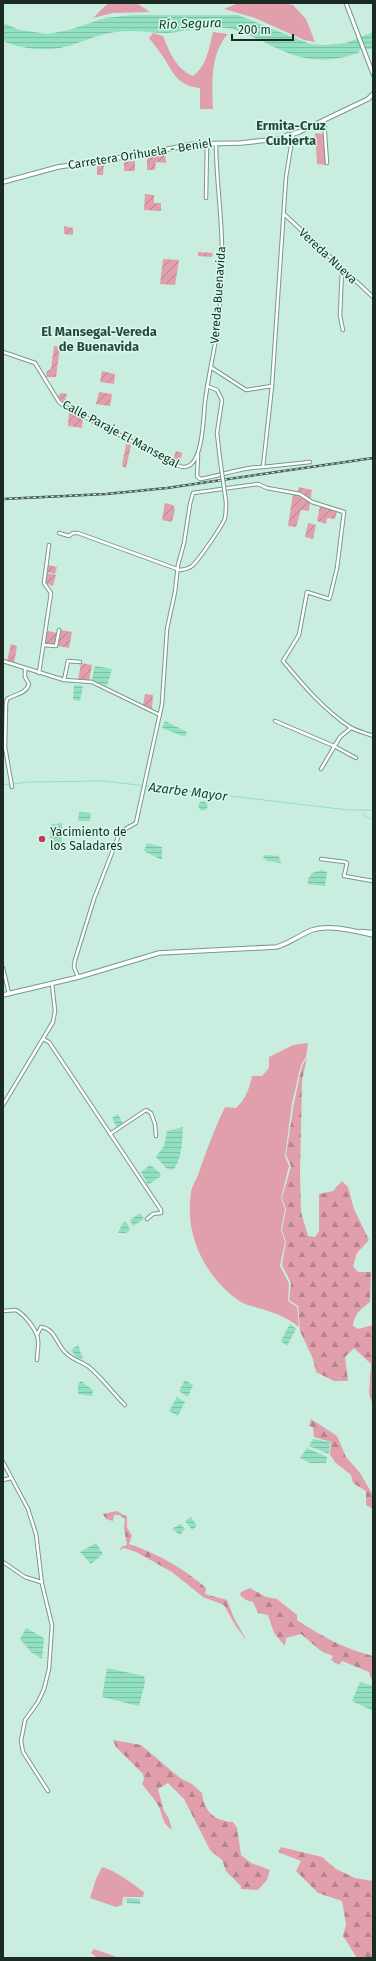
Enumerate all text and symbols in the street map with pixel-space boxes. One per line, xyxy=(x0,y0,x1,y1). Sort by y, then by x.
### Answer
water label: Río Segura xyxy=(158,15,222,32)
scale bar xyxy=(232,16,293,42)
text: 200 m xyxy=(238,23,271,37)
district label: Ermita-Cruz Cubierta xyxy=(256,118,326,148)
street label: Carretera Orihuela - Beniel xyxy=(67,136,213,172)
street label: Vereda Nueva xyxy=(296,225,360,287)
street label: Vereda Buenavida xyxy=(208,246,228,344)
district label: El Mansegal-Vereda de Buenavida xyxy=(41,324,157,354)
street label: Calle Paraje El Mansegal xyxy=(60,397,182,471)
water label: Azarbe Mayor xyxy=(147,779,229,804)
place label: Yacimiento de los Saladares xyxy=(50,825,127,853)
marker: Yacimiento de los Saladares xyxy=(37,834,47,844)

